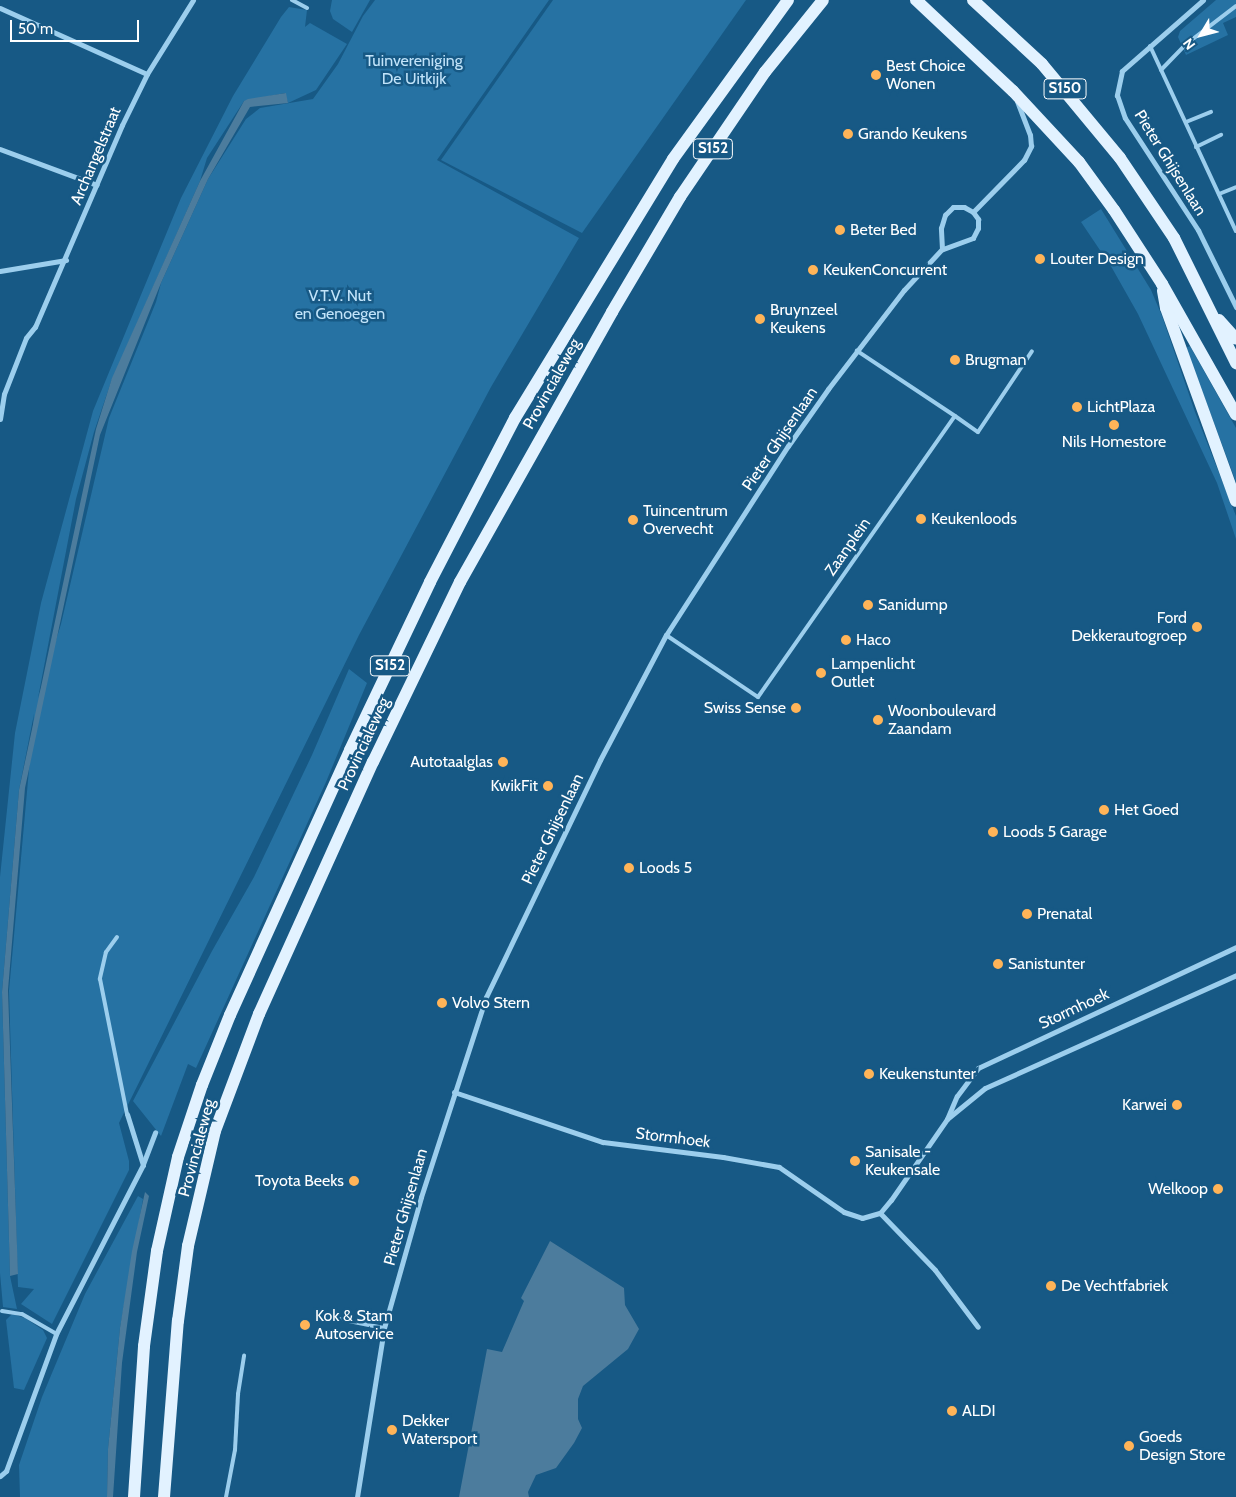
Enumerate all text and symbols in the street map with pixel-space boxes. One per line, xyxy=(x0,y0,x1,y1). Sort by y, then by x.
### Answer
scale bar xyxy=(12,10,141,42)
north arrow xyxy=(1176,10,1226,60)
text: 50 m xyxy=(18,20,53,38)
text: N xyxy=(1179,35,1199,53)
park label: Tuinvereniging De Uitkijk xyxy=(365,51,463,89)
place label: Best Choice Wonen xyxy=(886,56,965,94)
marker: Best Choice Wonen xyxy=(870,69,882,81)
road number: S150 xyxy=(1042,76,1088,102)
street label: Archangelstraat xyxy=(67,104,125,208)
street label: Pieter Ghijsenlaan xyxy=(1130,107,1210,219)
place label: Grando Keukens xyxy=(858,124,967,144)
marker: Grando Keukens xyxy=(842,128,854,140)
road number: S152 xyxy=(692,136,734,162)
place label: Beter Bed xyxy=(850,220,917,240)
marker: Beter Bed xyxy=(834,224,846,236)
place label: Louter Design xyxy=(1050,249,1144,269)
marker: Louter Design xyxy=(1034,253,1046,265)
place label: KeukenConcurrent xyxy=(823,260,947,280)
marker: KeukenConcurrent xyxy=(807,264,819,276)
park label: V.T.V. Nut en Genoegen xyxy=(295,286,385,324)
place label: Bruynzeel Keukens xyxy=(770,300,837,338)
marker: Bruynzeel Keukens xyxy=(754,313,766,325)
street label: Provincialeweg xyxy=(519,335,585,433)
place label: Brugman xyxy=(965,350,1027,370)
marker: Brugman xyxy=(949,354,961,366)
street label: Pieter Ghijsenlaan xyxy=(738,384,822,494)
place label: LichtPlaza xyxy=(1087,397,1155,417)
marker: LichtPlaza xyxy=(1071,401,1083,413)
marker: Nils Homestore xyxy=(1108,419,1120,431)
place label: Nils Homestore xyxy=(1062,432,1166,452)
place label: Tuincentrum Overvecht xyxy=(643,501,728,539)
place label: Keukenloods xyxy=(931,509,1017,529)
marker: Keukenloods xyxy=(915,513,927,525)
marker: Tuincentrum Overvecht xyxy=(627,514,639,526)
street label: Zaanplein xyxy=(821,514,875,580)
place label: Sanidump xyxy=(878,595,948,615)
marker: Sanidump xyxy=(862,599,874,611)
place label: Ford Dekkerautogroep xyxy=(1071,608,1187,646)
marker: Ford Dekkerautogroep xyxy=(1191,621,1203,633)
place label: Haco xyxy=(856,630,891,650)
marker: Haco xyxy=(840,634,852,646)
road number: S152 xyxy=(369,654,411,678)
place label: Lampenlicht Outlet xyxy=(831,654,915,692)
marker: Lampenlicht Outlet xyxy=(815,667,827,679)
street label: Provincialeweg xyxy=(334,694,394,794)
place label: Swiss Sense xyxy=(704,698,786,718)
place label: Woonboulevard Zaandam xyxy=(888,701,996,739)
marker: Swiss Sense xyxy=(790,702,802,714)
marker: Woonboulevard Zaandam xyxy=(872,714,884,726)
place label: Autotaalglas xyxy=(410,752,493,772)
marker: Autotaalglas xyxy=(497,756,509,768)
street label: Pieter Ghijsenlaan xyxy=(518,771,588,887)
place label: KwikFit xyxy=(490,776,538,796)
marker: KwikFit xyxy=(542,780,554,792)
place label: Het Goed xyxy=(1114,800,1179,820)
marker: Het Goed xyxy=(1098,804,1110,816)
place label: Loods 5 Garage xyxy=(1003,822,1107,842)
marker: Loods 5 Garage xyxy=(987,826,999,838)
place label: Loods 5 xyxy=(639,858,692,878)
marker: Loods 5 xyxy=(623,862,635,874)
place label: Prenatal xyxy=(1037,904,1092,924)
marker: Prenatal xyxy=(1021,908,1033,920)
place label: Sanistunter xyxy=(1008,954,1085,974)
marker: Sanistunter xyxy=(992,958,1004,970)
street label: Stormhoek xyxy=(1036,984,1112,1034)
place label: Volvo Stern xyxy=(452,993,530,1013)
marker: Volvo Stern xyxy=(436,997,448,1009)
place label: Keukenstunter xyxy=(879,1064,976,1084)
marker: Keukenstunter xyxy=(863,1068,875,1080)
place label: Karwei xyxy=(1122,1095,1167,1115)
street label: Provincialeweg xyxy=(175,1097,219,1199)
marker: Karwei xyxy=(1171,1099,1183,1111)
street label: Stormhoek xyxy=(635,1124,711,1152)
place label: Sanisale - Keukensale xyxy=(865,1142,940,1180)
street label: Pieter Ghijsenlaan xyxy=(380,1146,432,1268)
marker: Sanisale - Keukensale xyxy=(849,1155,861,1167)
place label: Toyota Beeks xyxy=(255,1171,344,1191)
marker: Toyota Beeks xyxy=(348,1175,360,1187)
place label: Welkoop xyxy=(1148,1179,1208,1199)
marker: Welkoop xyxy=(1212,1183,1224,1195)
place label: De Vechtfabriek xyxy=(1061,1276,1168,1296)
marker: De Vechtfabriek xyxy=(1045,1280,1057,1292)
place label: Kok & Stam Autoservice xyxy=(315,1306,394,1344)
marker: Kok & Stam Autoservice xyxy=(299,1319,311,1331)
place label: ALDI xyxy=(962,1401,996,1421)
marker: ALDI xyxy=(946,1405,958,1417)
place label: Dekker Watersport xyxy=(402,1411,477,1449)
marker: Dekker Watersport xyxy=(386,1424,398,1436)
place label: Goeds Design Store xyxy=(1139,1427,1226,1465)
marker: Goeds Design Store xyxy=(1123,1440,1135,1452)

